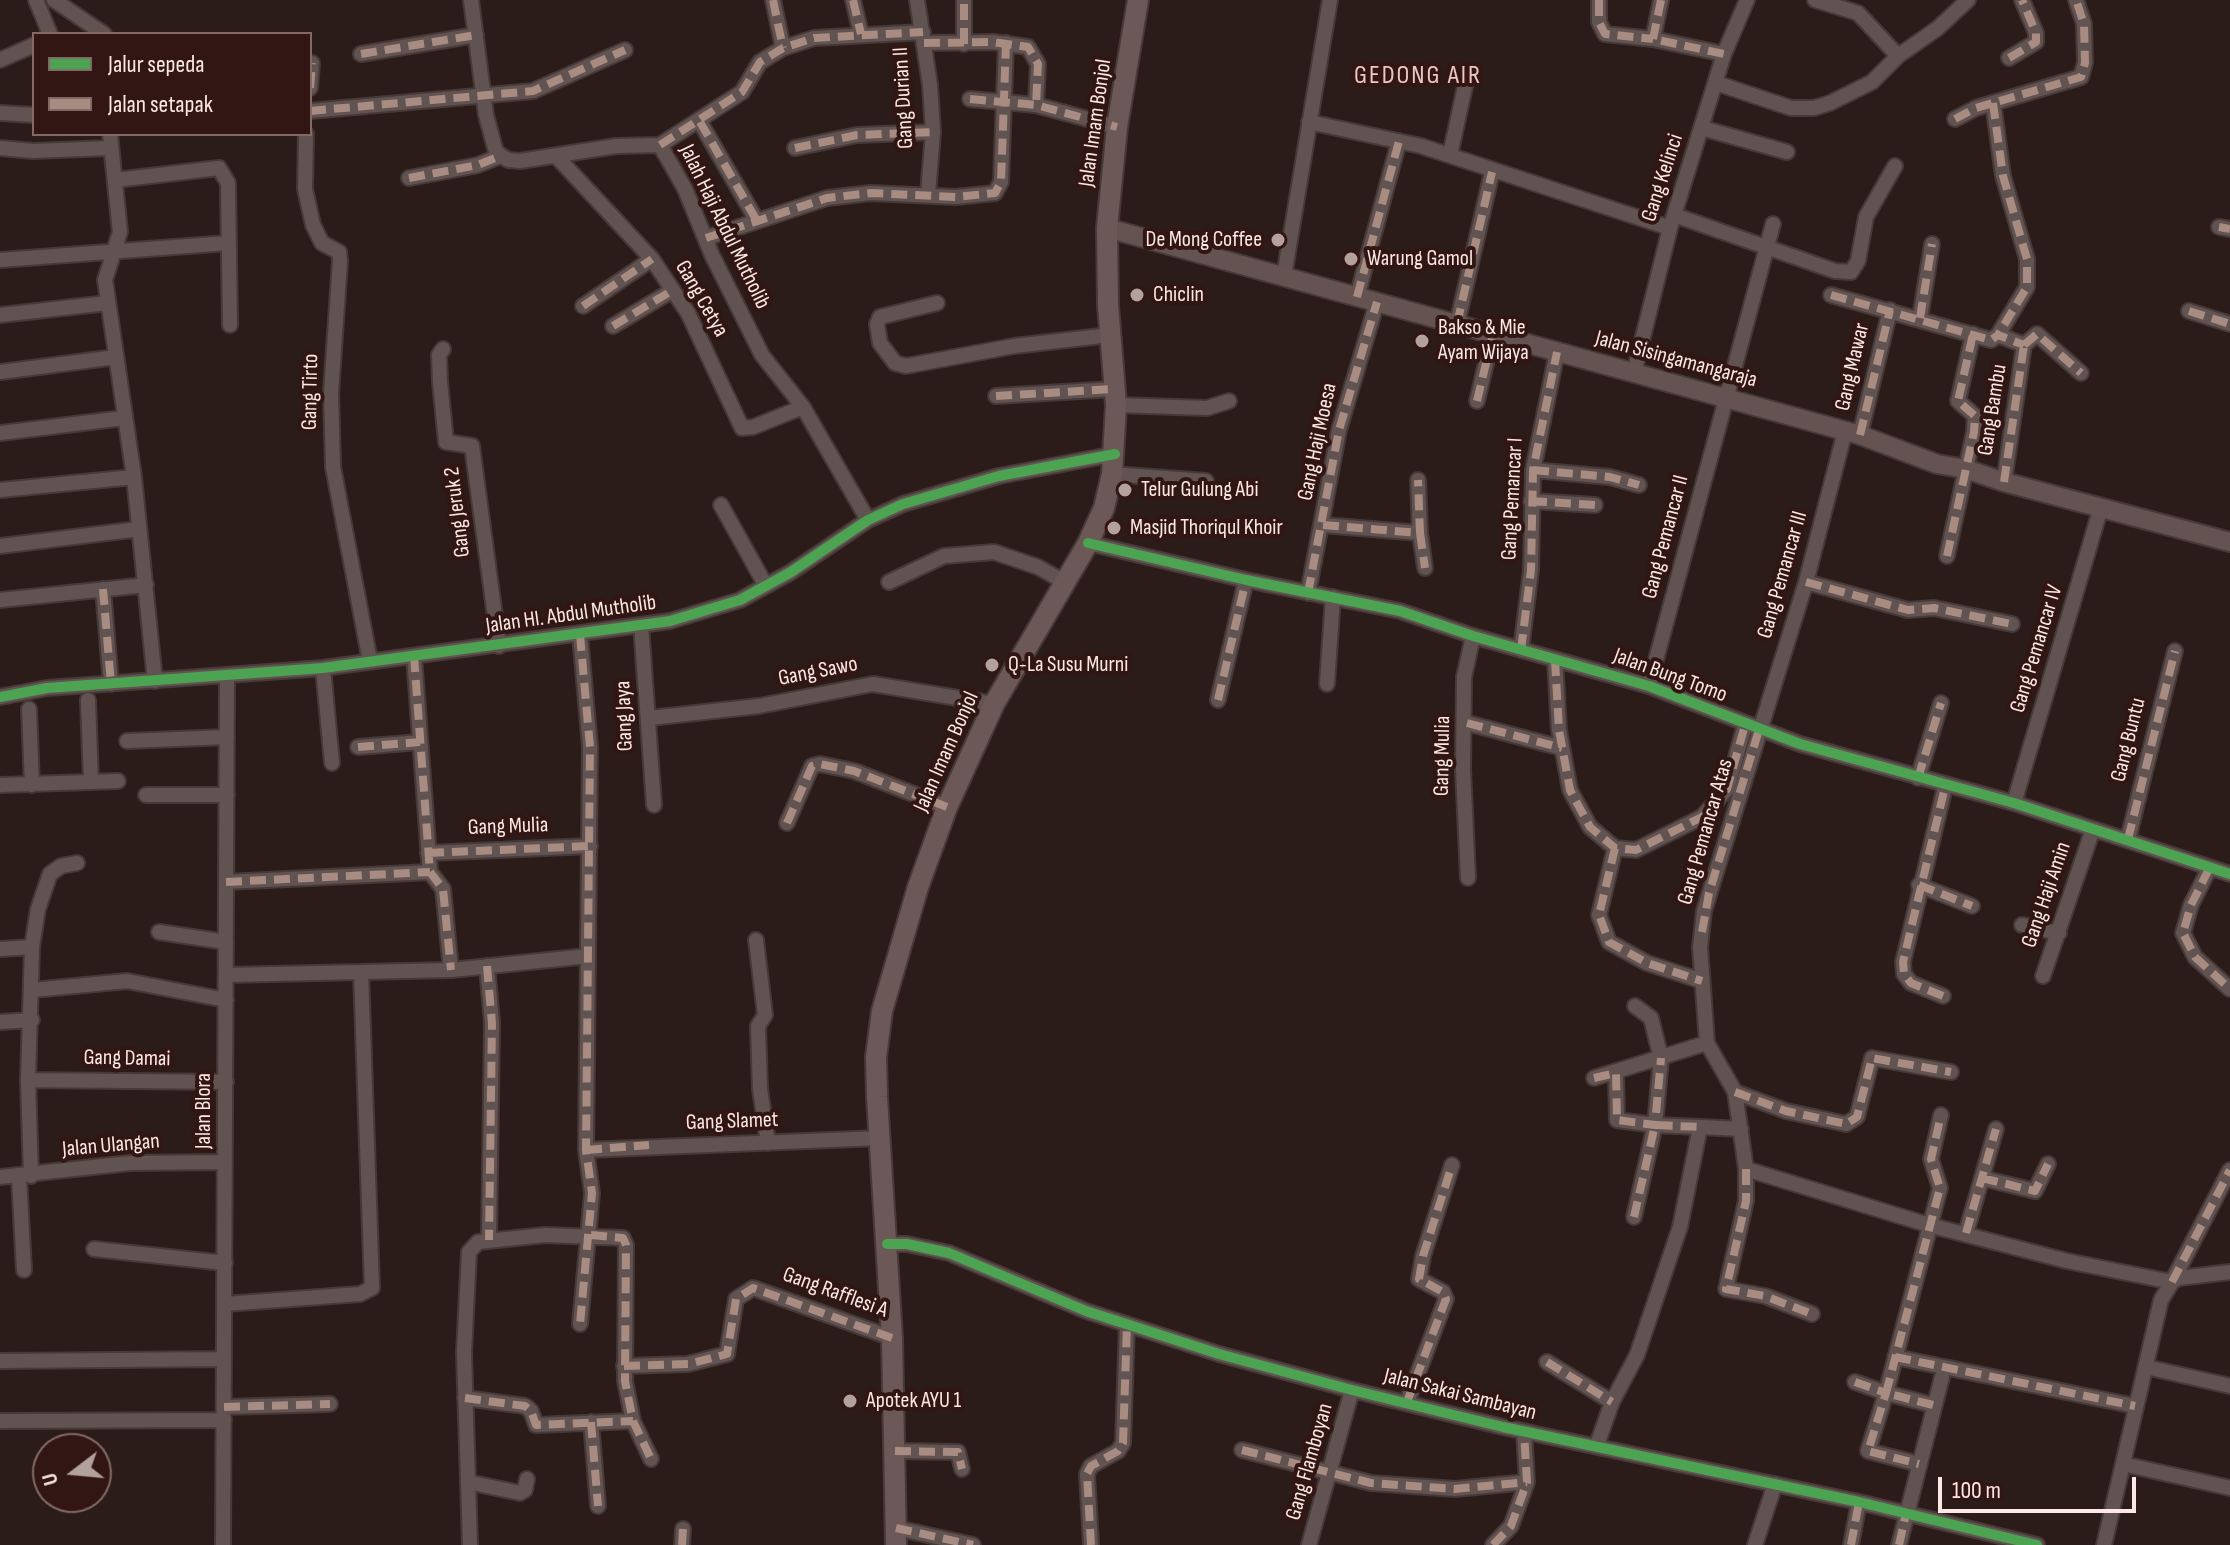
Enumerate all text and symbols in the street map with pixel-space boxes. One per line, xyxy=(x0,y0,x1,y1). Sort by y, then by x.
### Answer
legend xyxy=(32,32,312,136)
street label: Gang Durian II xyxy=(888,47,920,149)
text: Jalur sepeda xyxy=(108,50,204,79)
street label: Jalan Imam Bonjol xyxy=(1074,57,1118,189)
district label: GEDONG AIR xyxy=(1354,60,1482,92)
text: Jalan setapak xyxy=(108,90,213,119)
street label: Gang Kelinci xyxy=(1636,131,1690,225)
street label: Jalah Haji Abdul Mutholib xyxy=(673,140,775,314)
place label: De Mong Coffee xyxy=(1146,227,1262,253)
marker: De Mong Coffee xyxy=(1269,231,1287,249)
place label: Warung Gamol xyxy=(1367,246,1473,272)
marker: Warung Gamol xyxy=(1342,250,1360,268)
street label: Gang Cetya xyxy=(669,256,733,342)
place label: Chiclin xyxy=(1153,282,1204,308)
marker: Chiclin xyxy=(1128,286,1146,304)
place label: Bakso & Mie Ayam Wijaya xyxy=(1438,315,1529,366)
street label: Gang Mawar xyxy=(1830,321,1876,413)
street label: Jalan Sisingamangaraja xyxy=(1592,326,1760,394)
marker: Bakso & Mie Ayam Wijaya xyxy=(1413,332,1431,350)
street label: Gang Tirto xyxy=(297,354,325,430)
street label: Gang Bambu xyxy=(1973,363,2013,457)
street label: Gang Haji Moesa xyxy=(1293,381,1343,503)
street label: Gang Pemancar I xyxy=(1497,437,1529,561)
street label: Gang Jeruk 2 xyxy=(439,465,477,559)
street label: Gang Pemancar II xyxy=(1637,472,1695,602)
place label: Telur Gulung Abi xyxy=(1141,477,1259,503)
marker: Telur Gulung Abi xyxy=(1116,481,1134,499)
street label: Gang Pemancar III xyxy=(1752,508,1814,642)
place label: Masjid Thoriqul Khoir xyxy=(1130,515,1283,541)
marker: Masjid Thoriqul Khoir xyxy=(1105,519,1123,537)
street label: Gang Pemancar IV xyxy=(2005,582,2069,716)
street label: Jalan HI. Abdul Mutholib xyxy=(484,590,658,640)
street label: Jalan Bung Tomo xyxy=(1610,643,1730,709)
street label: Gang Sawo xyxy=(776,651,860,693)
place label: Q-La Susu Murni xyxy=(1008,652,1128,678)
marker: Q-La Susu Murni xyxy=(983,656,1001,674)
street label: Gang Jaya xyxy=(611,680,639,752)
street label: Jalan Imam Bonjol xyxy=(909,688,985,816)
street label: Gang Buntu xyxy=(2106,695,2152,785)
street label: Gang Mulia xyxy=(1429,716,1457,796)
street label: Gang Pemancar Atas xyxy=(1673,756,1739,908)
street label: Gang Mulia xyxy=(467,812,549,842)
street label: Gang Haji Amin xyxy=(2017,839,2077,951)
street label: Gang Damai xyxy=(83,1045,171,1073)
street label: Jalan Blora xyxy=(191,1073,217,1149)
street label: Gang Slamet xyxy=(685,1107,779,1137)
street label: Jalan Ulangan xyxy=(61,1129,161,1163)
street label: Gang Rafflesi A xyxy=(779,1262,891,1324)
street label: Jalan Sakai Sambayan xyxy=(1381,1363,1539,1427)
place label: Apotek AYU 1 xyxy=(866,1388,961,1414)
marker: Apotek AYU 1 xyxy=(841,1392,859,1410)
street label: Gang Flamboyan xyxy=(1281,1401,1339,1523)
north arrow xyxy=(32,1433,112,1513)
scale bar xyxy=(1942,1461,2140,1511)
text: U xyxy=(36,1470,65,1488)
text: 100 m xyxy=(1952,1476,2001,1505)

